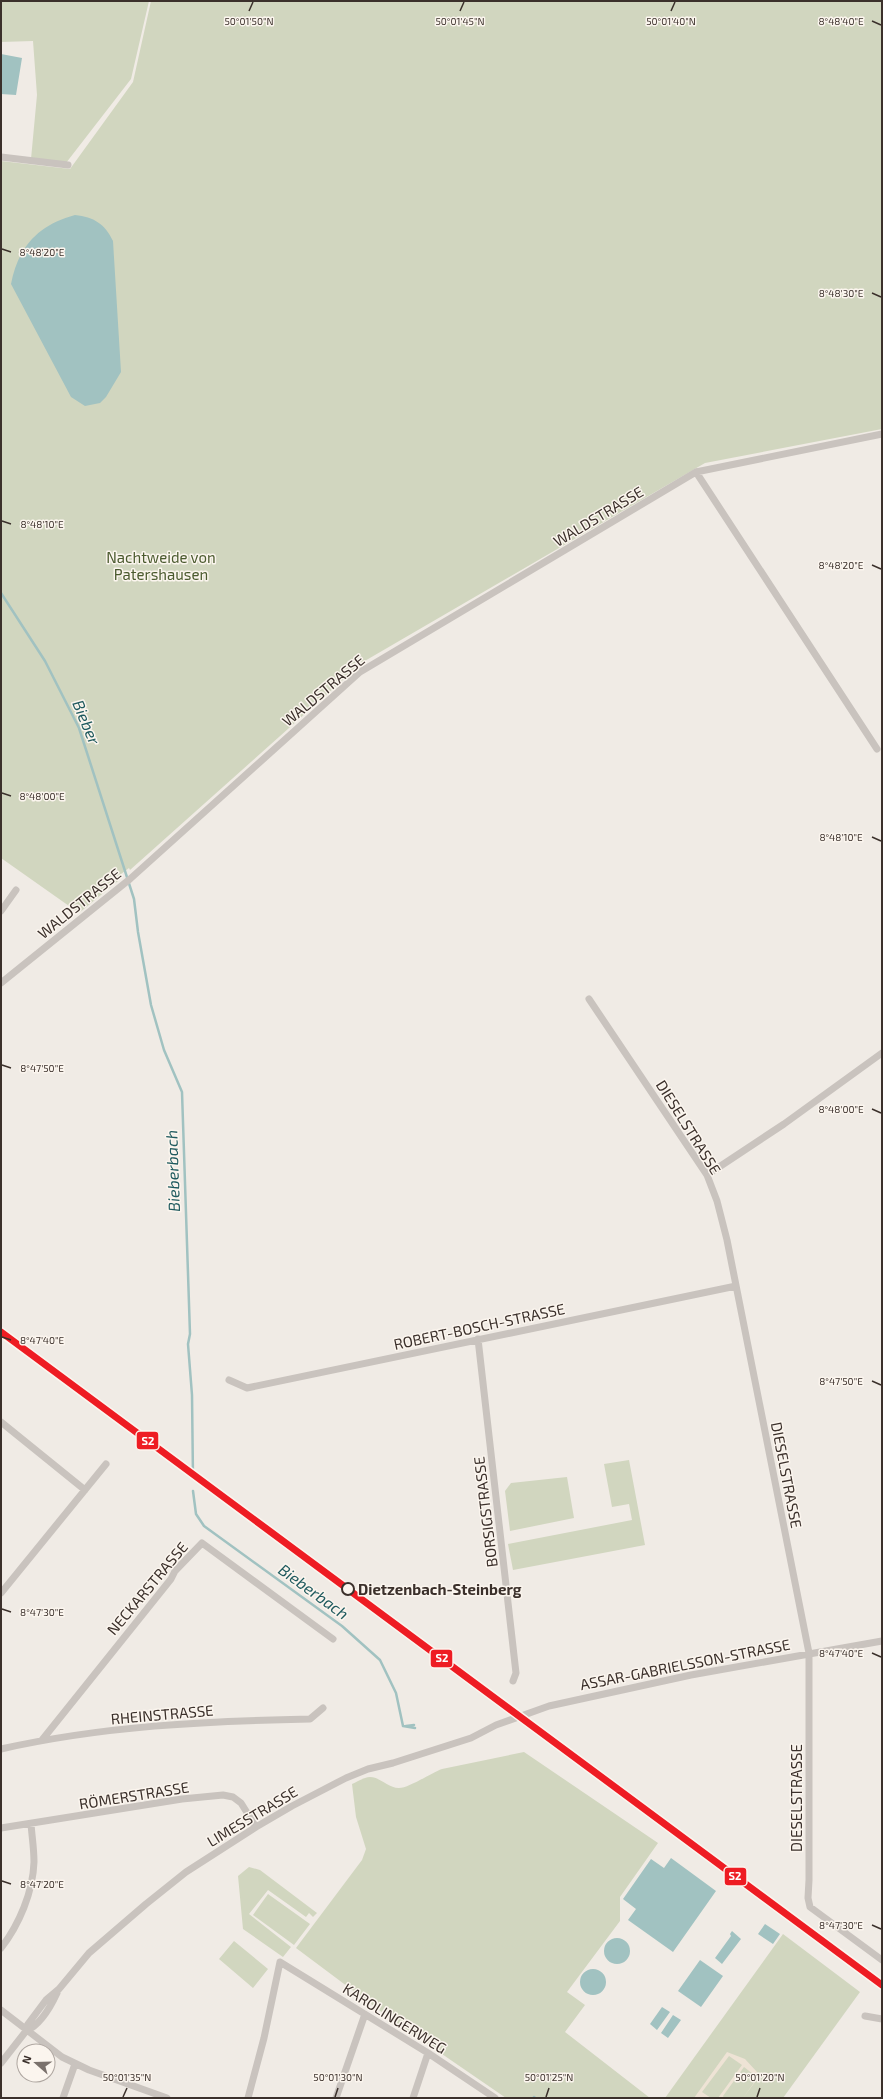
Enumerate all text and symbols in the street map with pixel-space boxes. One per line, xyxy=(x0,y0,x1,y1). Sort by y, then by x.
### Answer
text: 50°01'50"N xyxy=(224,15,274,27)
text: 50°01'45"N xyxy=(435,15,485,27)
text: 50°01'40"N xyxy=(646,15,696,27)
text: 8°48'40"E xyxy=(818,15,864,27)
text: 8°48'20"E xyxy=(20,246,65,258)
text: 8°48'30"E xyxy=(819,287,864,299)
street label: WALDSTRASSE xyxy=(550,482,646,550)
text: 8°48'10"E xyxy=(20,518,64,530)
park label: Nachtweide von Patershausen xyxy=(106,548,216,583)
text: 8°48'20"E xyxy=(819,559,864,571)
street label: WALDSTRASSE xyxy=(278,650,368,730)
water label: Bieber xyxy=(69,697,105,748)
text: 8°48'00"E xyxy=(19,790,65,802)
text: 8°48'10"E xyxy=(819,831,863,843)
street label: WALDSTRASSE xyxy=(34,864,124,942)
text: 8°47'50"E xyxy=(20,1062,64,1074)
street label: DIESELSTRASSE xyxy=(653,1077,725,1177)
text: 8°48'00"E xyxy=(818,1103,864,1115)
water label: Bieberbach xyxy=(161,1130,183,1212)
street label: ROBERT-BOSCH-STRASSE xyxy=(392,1299,566,1353)
text: 8°47'40"E xyxy=(20,1334,64,1346)
text: 8°47'50"E xyxy=(819,1375,863,1387)
street label: DIESELSTRASSE xyxy=(768,1420,806,1530)
line badge: S2 xyxy=(136,1431,159,1450)
text: S2 xyxy=(142,1434,154,1447)
street label: BORSIGSTRASSE xyxy=(469,1456,501,1568)
street label: NECKARSTRASSE xyxy=(103,1538,191,1638)
water label: Bieberbach xyxy=(275,1559,353,1623)
place label: Dietzenbach-Steinberg xyxy=(358,1580,522,1598)
marker: Dietzenbach-Steinberg xyxy=(341,1582,355,1596)
text: 8°47'30"E xyxy=(20,1606,64,1618)
street label: ASSAR-GABRIELSSON-STRASSE xyxy=(578,1635,792,1693)
text: 8°47'40"E xyxy=(819,1647,863,1659)
line badge: S2 xyxy=(430,1649,453,1668)
text: S2 xyxy=(436,1651,448,1664)
street label: RHEINSTRASSE xyxy=(110,1701,214,1727)
street label: DIESELSTRASSE xyxy=(787,1744,805,1852)
street label: RÖMERSTRASSE xyxy=(78,1777,190,1813)
street label: LIMESSTRASSE xyxy=(203,1782,301,1850)
line badge: S2 xyxy=(724,1867,747,1886)
text: S2 xyxy=(729,1869,741,1882)
text: 8°47'20"E xyxy=(20,1878,64,1890)
text: 8°47'30"E xyxy=(819,1919,863,1931)
street label: KAROLINGERWEG xyxy=(340,1979,450,2057)
north arrow xyxy=(16,2043,56,2083)
text: N xyxy=(19,2053,34,2065)
text: 50°01'35"N xyxy=(103,2071,151,2083)
text: 50°01'30"N xyxy=(313,2071,363,2083)
text: 50°01'25"N xyxy=(525,2071,573,2083)
text: 50°01'20"N xyxy=(735,2071,785,2083)

